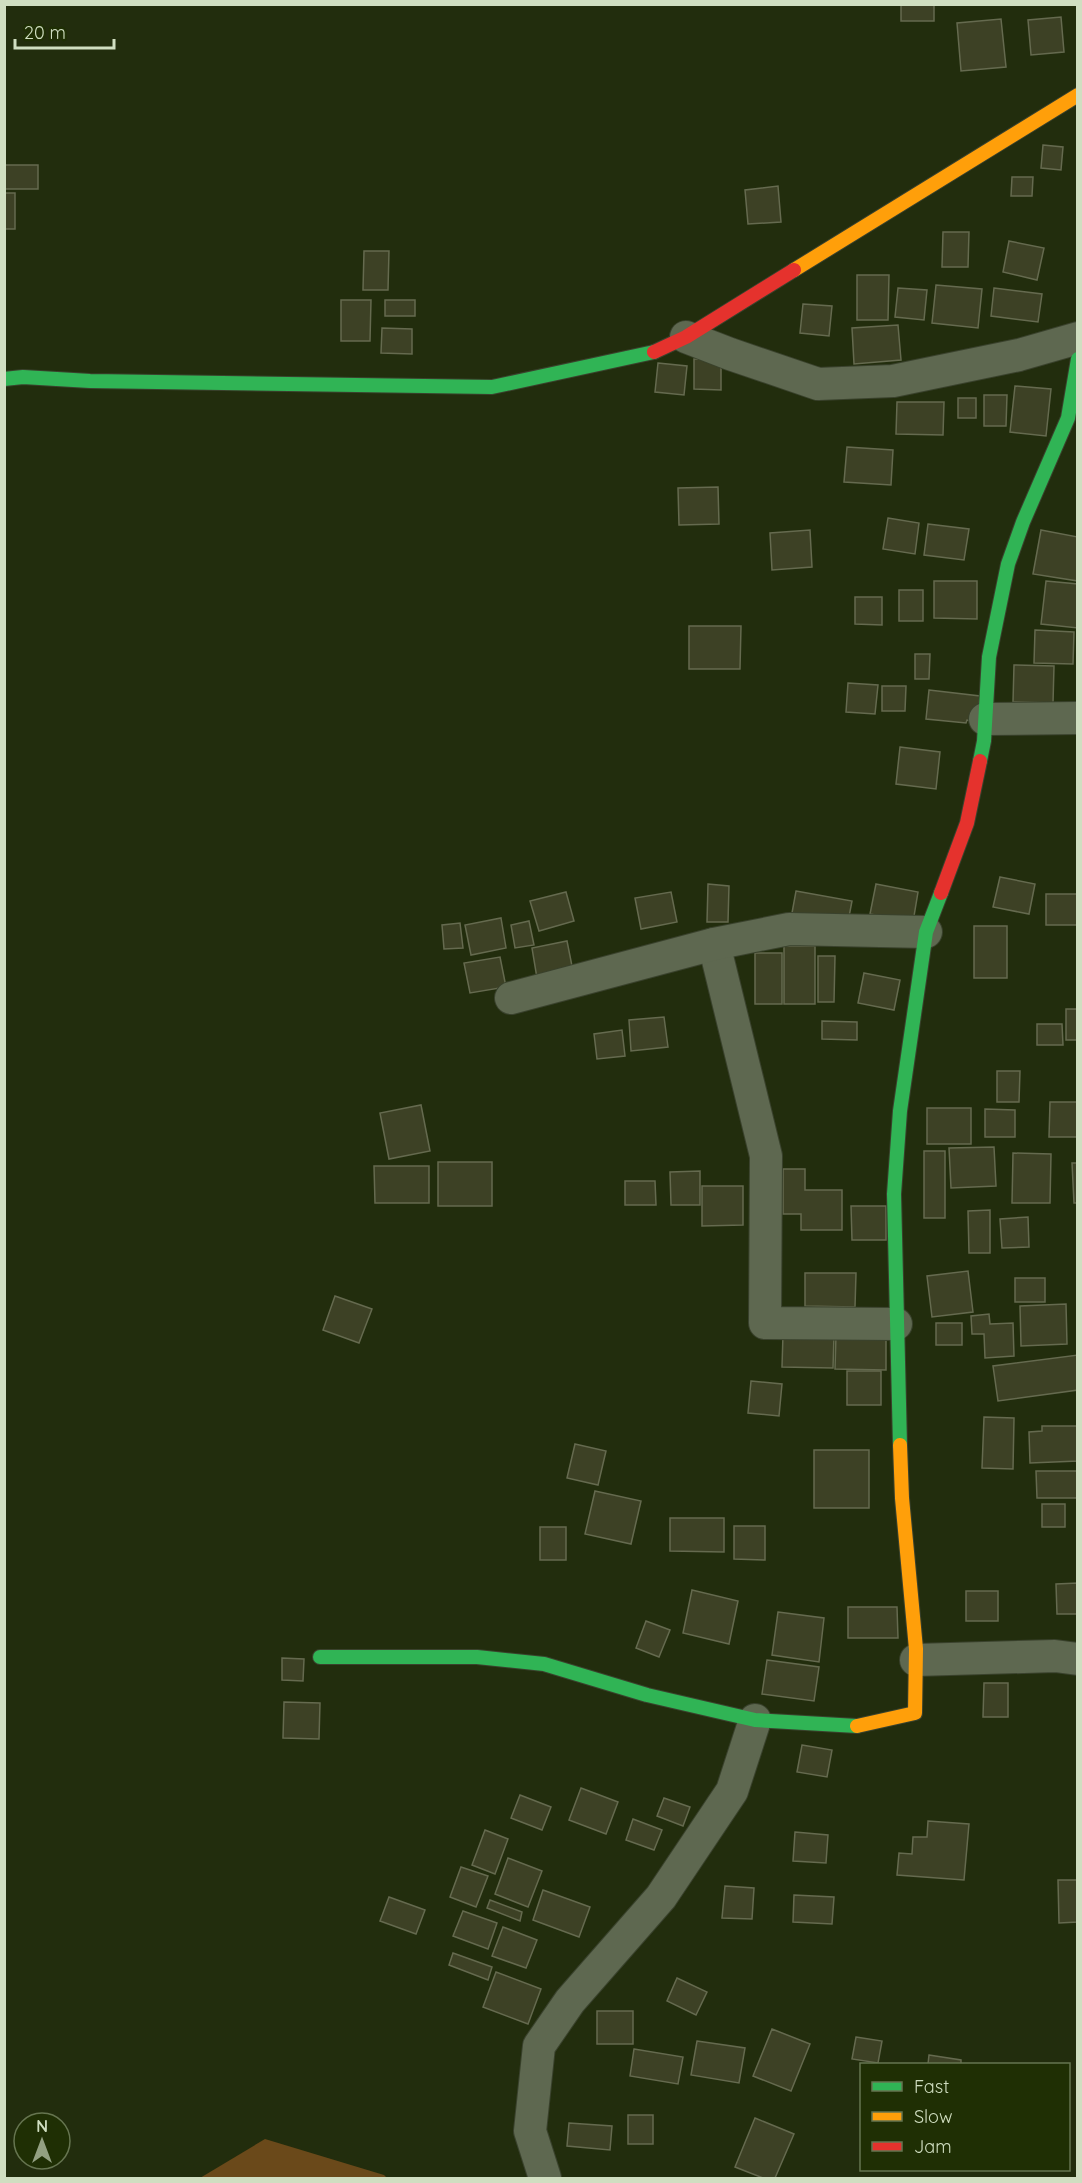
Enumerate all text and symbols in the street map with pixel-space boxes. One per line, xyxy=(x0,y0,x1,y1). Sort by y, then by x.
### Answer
scale bar xyxy=(15,12,114,50)
text: 20 m xyxy=(24,21,66,44)
legend xyxy=(860,2063,1070,2171)
text: Fast xyxy=(914,2075,949,2098)
text: Slow xyxy=(914,2105,952,2128)
north arrow xyxy=(12,2111,72,2171)
text: N xyxy=(36,2116,48,2136)
text: Jam xyxy=(914,2135,952,2158)

